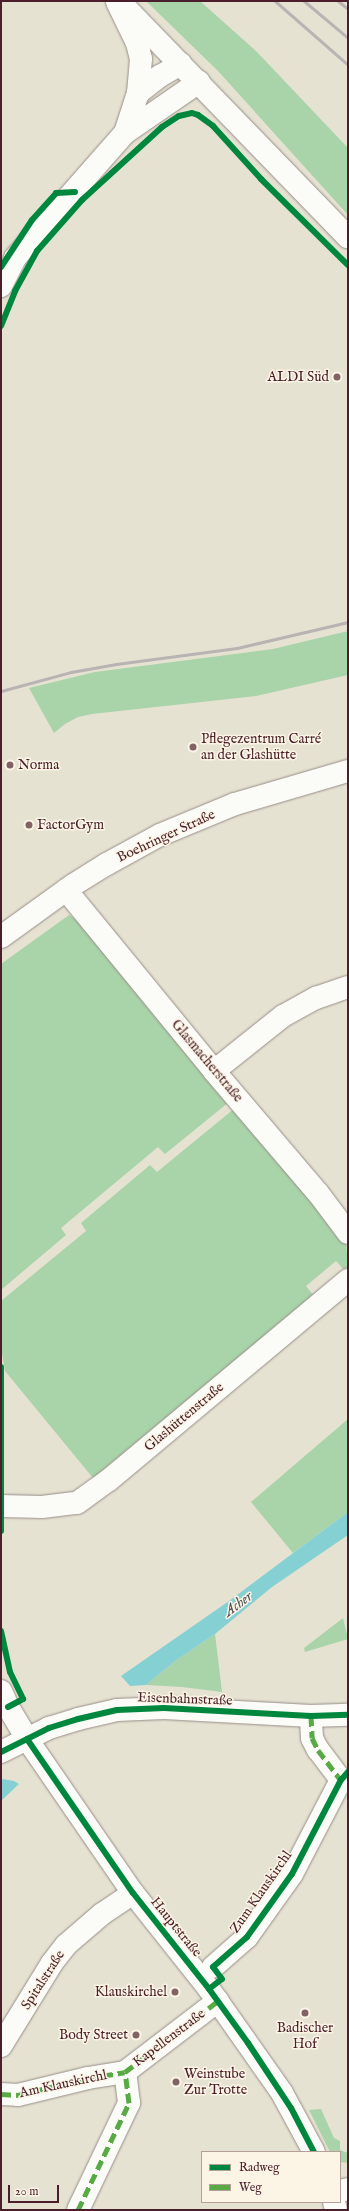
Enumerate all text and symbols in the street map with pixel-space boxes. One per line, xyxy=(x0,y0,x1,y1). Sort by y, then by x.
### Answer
place label: ALDI Süd xyxy=(268,369,329,385)
marker: ALDI Süd xyxy=(332,372,342,382)
place label: Pflegezentrum Carré an der Glashütte xyxy=(201,731,321,764)
marker: Pflegezentrum Carré an der Glashütte xyxy=(188,742,198,752)
place label: Norma xyxy=(18,757,59,773)
marker: Norma xyxy=(5,760,15,770)
street label: Boehringer Straße xyxy=(114,806,218,866)
place label: FactorGym xyxy=(37,817,104,833)
marker: FactorGym xyxy=(24,820,34,830)
street label: Glasmacherstraße xyxy=(168,1016,246,1106)
street label: Glashüttenstraße xyxy=(141,1379,227,1455)
water label: Acher xyxy=(220,1587,256,1621)
street label: Eisenbahnstraße xyxy=(137,1689,233,1709)
street label: Zum Klauskirchl xyxy=(226,1848,296,1936)
street label: Hauptstraße xyxy=(147,1894,205,1960)
street label: Spitalstraße xyxy=(18,1947,68,2013)
place label: Klauskirchel xyxy=(95,1984,167,2000)
marker: Klauskirchel xyxy=(170,1987,180,1997)
street label: Kapellenstraße xyxy=(130,2005,208,2071)
marker: Badischer Hof xyxy=(300,2008,310,2018)
place label: Badischer Hof xyxy=(277,2020,333,2052)
place label: Body Street xyxy=(59,2027,128,2043)
marker: Body Street xyxy=(131,2030,141,2040)
place label: Weinstube Zur Trotte xyxy=(184,2066,247,2098)
street label: Am Klauskirchl xyxy=(18,2067,108,2101)
marker: Weinstube Zur Trotte xyxy=(171,2077,181,2087)
legend xyxy=(201,2151,341,2203)
text: Radweg xyxy=(239,2160,279,2175)
scale bar xyxy=(10,2177,61,2203)
text: Weg xyxy=(239,2180,262,2195)
text: 20 m xyxy=(15,2184,38,2199)

